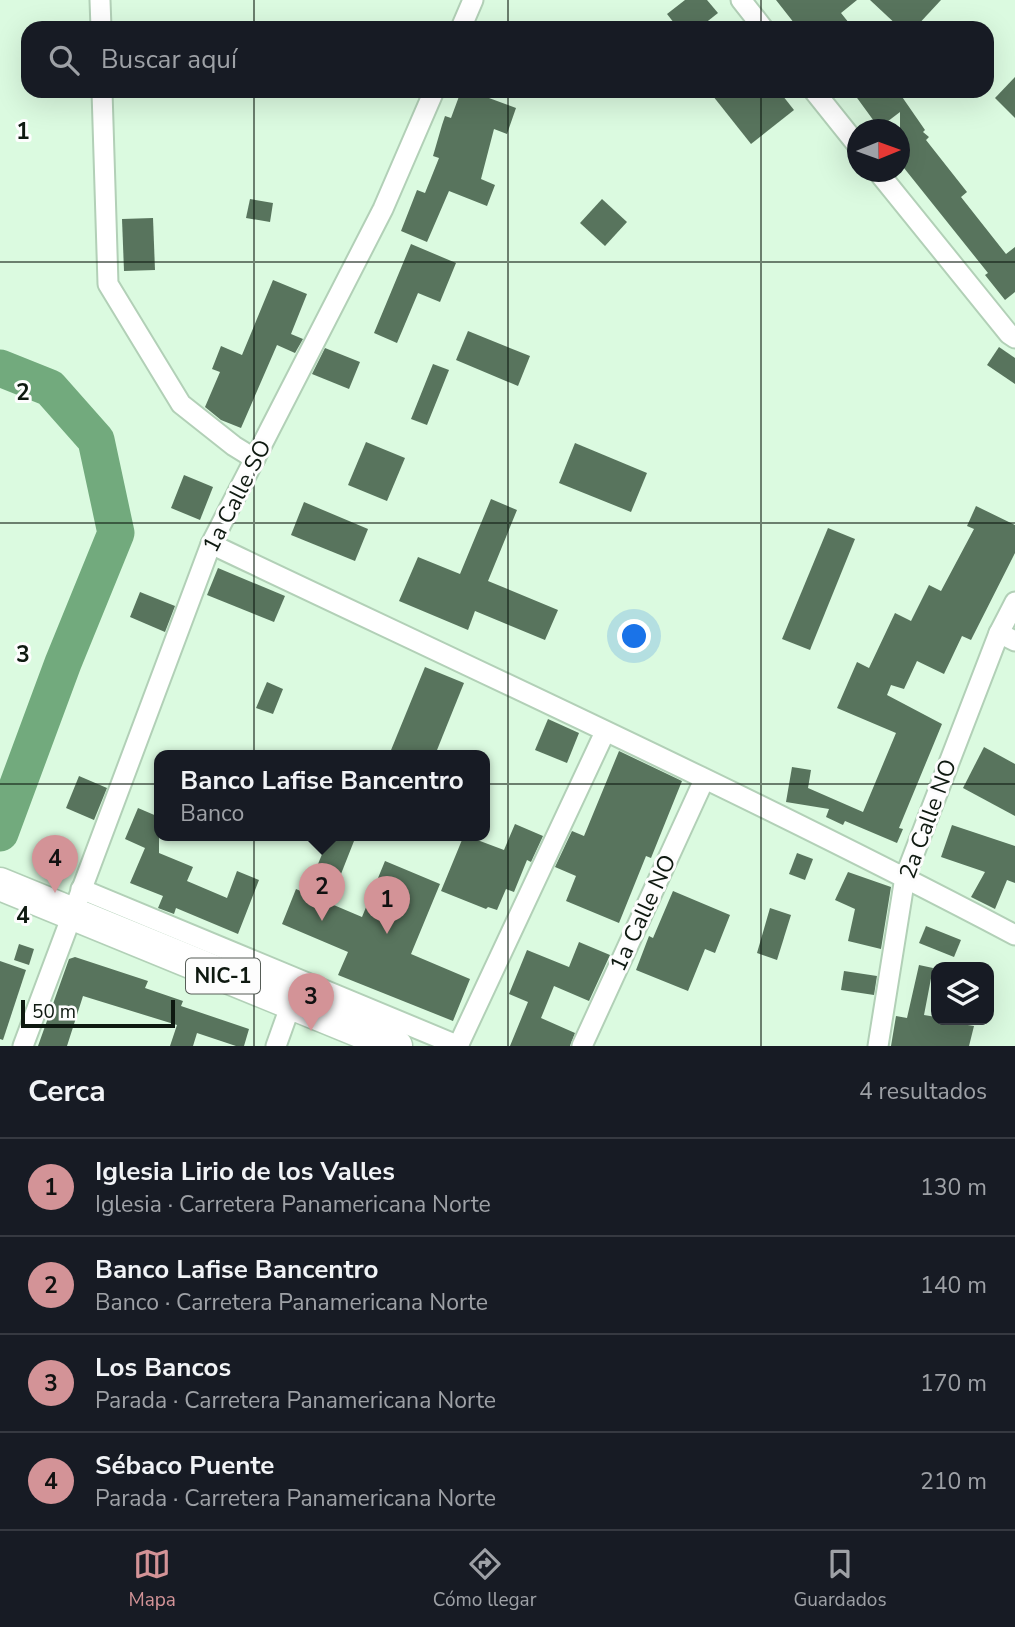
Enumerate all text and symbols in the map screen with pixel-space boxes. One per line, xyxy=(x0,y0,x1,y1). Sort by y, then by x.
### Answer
search box xyxy=(21,21,994,98)
icon: search xyxy=(45,41,83,79)
text: Buscar aquí xyxy=(101,42,237,77)
text: 1 xyxy=(16,116,30,147)
north arrow xyxy=(847,119,910,182)
text: 2 xyxy=(16,377,30,408)
street label: 1a Calle SO xyxy=(195,434,279,558)
your location xyxy=(617,619,651,653)
text: 3 xyxy=(16,639,30,670)
popup xyxy=(154,750,490,841)
street label: 2a Calle NO xyxy=(892,755,964,883)
text: Banco Lafise Bancentro xyxy=(180,763,464,798)
text: Banco xyxy=(180,798,244,829)
pin: 4 xyxy=(32,835,78,893)
street label: 1a Calle NO xyxy=(602,850,684,976)
pin: 2 xyxy=(299,863,345,921)
pin: 1 xyxy=(364,876,410,934)
text: 4 xyxy=(16,900,30,931)
road number: NIC-1 xyxy=(186,958,260,993)
map controls xyxy=(931,962,994,1025)
button: layers xyxy=(931,962,994,1025)
pin: 3 xyxy=(288,973,334,1031)
scale bar xyxy=(21,997,175,1029)
text: 50 m xyxy=(32,999,76,1025)
text: Cerca xyxy=(28,1071,106,1112)
text: 4 resultados xyxy=(859,1076,987,1107)
text: Iglesia Lirio de los Valles xyxy=(95,1154,395,1189)
text: 1 xyxy=(44,1172,58,1203)
text: 130 m xyxy=(920,1172,987,1203)
text: Iglesia · Carretera Panamericana Norte xyxy=(95,1189,491,1220)
text: Banco Lafise Bancentro xyxy=(95,1252,378,1287)
text: 2 xyxy=(44,1270,58,1301)
text: 140 m xyxy=(920,1270,987,1301)
text: Banco · Carretera Panamericana Norte xyxy=(95,1287,488,1318)
text: Los Bancos xyxy=(95,1350,231,1385)
text: 3 xyxy=(44,1368,58,1399)
text: 170 m xyxy=(920,1368,987,1399)
text: Parada · Carretera Panamericana Norte xyxy=(95,1385,496,1416)
text: Sébaco Puente xyxy=(95,1448,274,1483)
text: 4 xyxy=(44,1466,58,1497)
text: 210 m xyxy=(920,1466,987,1497)
text: Parada · Carretera Panamericana Norte xyxy=(95,1483,496,1514)
tab: Mapa xyxy=(128,1545,176,1613)
tab: Cómo llegar xyxy=(433,1545,537,1613)
tab: Guardados xyxy=(793,1545,887,1613)

